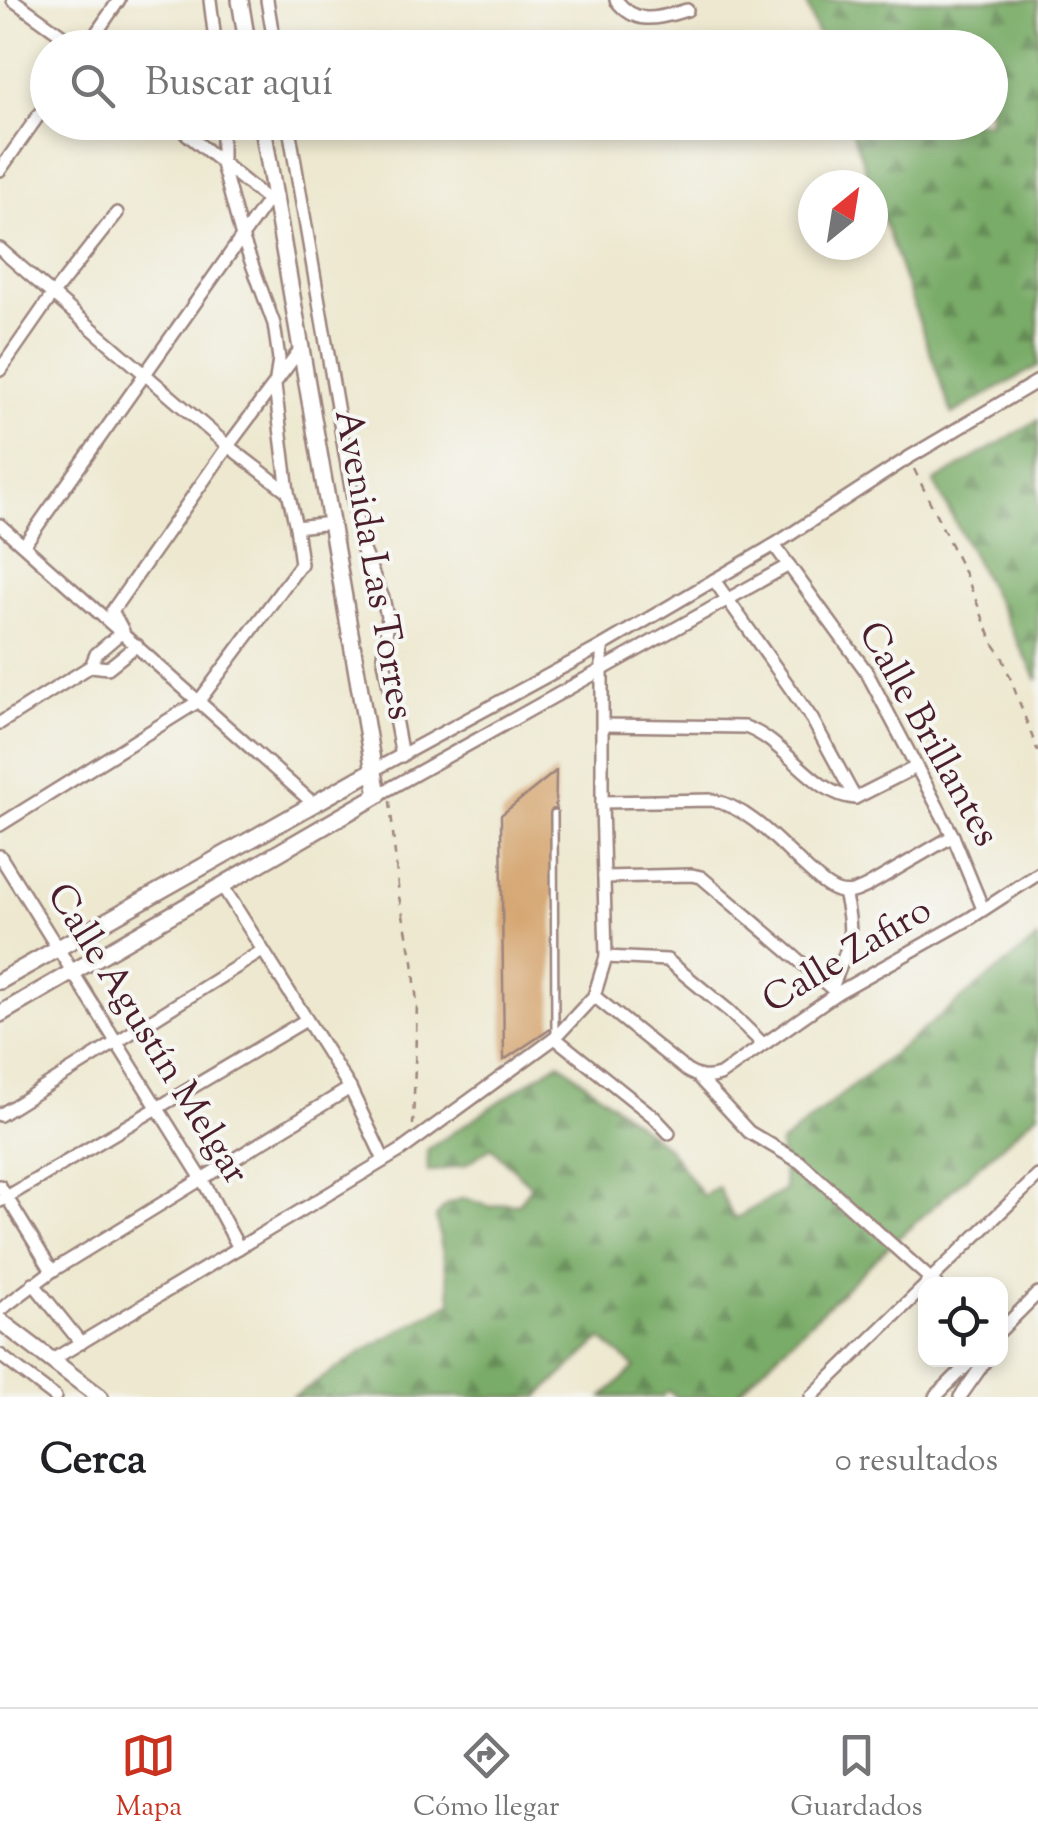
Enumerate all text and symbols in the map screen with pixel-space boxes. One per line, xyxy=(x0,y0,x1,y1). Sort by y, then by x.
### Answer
search box xyxy=(30,30,1008,140)
icon: search xyxy=(65,58,120,113)
text: Buscar aquí xyxy=(145,58,333,112)
north arrow xyxy=(798,170,888,260)
street label: Avenida Las Torres xyxy=(318,406,426,724)
street label: Calle Brillantes xyxy=(843,613,1011,857)
street label: Calle Agustín Melgar xyxy=(31,874,261,1196)
street label: Calle Zafiro xyxy=(753,885,943,1029)
map controls xyxy=(918,1277,1008,1367)
button: locate xyxy=(918,1277,1008,1367)
text: Cerca xyxy=(40,1432,146,1492)
text: 0 resultados xyxy=(835,1439,998,1485)
tab: Mapa xyxy=(115,1728,182,1828)
tab: Cómo llegar xyxy=(413,1728,559,1828)
tab: Guardados xyxy=(790,1728,923,1828)

